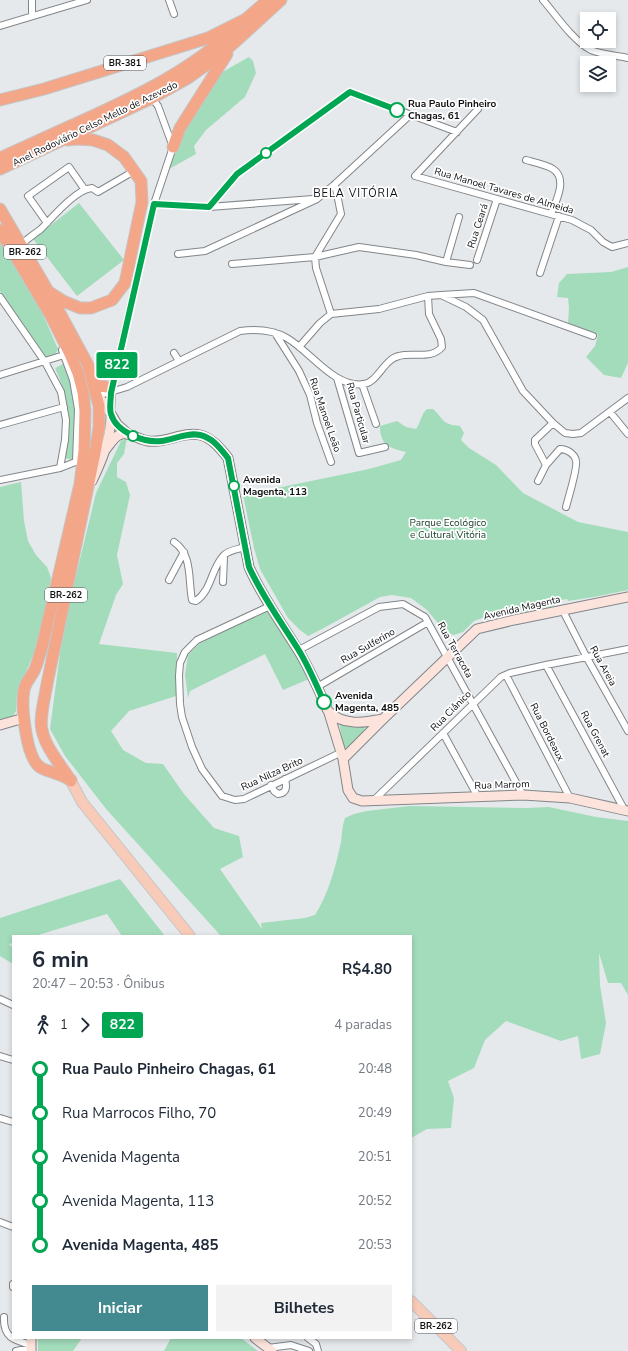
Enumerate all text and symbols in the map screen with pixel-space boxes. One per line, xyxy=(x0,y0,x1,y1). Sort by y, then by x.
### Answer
map controls xyxy=(580,12,616,92)
button: locate xyxy=(580,12,616,48)
road number: BR-381 xyxy=(104,56,146,70)
button: layers xyxy=(580,56,616,92)
street label: Anel Rodoviário Celso Mello de Azevedo xyxy=(10,78,180,170)
place label: Rua Paulo Pinheiro Chagas, 61 xyxy=(408,97,497,123)
marker: Rua Paulo Pinheiro Chagas, 61 xyxy=(389,102,405,118)
unlabelled marker xyxy=(260,147,272,159)
street label: Rua Manoel Tavares de Almeida xyxy=(433,164,575,218)
district label: BELA VITÓRIA xyxy=(313,185,399,201)
street label: Rua Ceará xyxy=(464,202,492,250)
road number: BR-262 xyxy=(4,245,46,259)
line badge: 822 xyxy=(94,352,140,378)
text: 822 xyxy=(104,355,130,374)
street label: Rua Manoel Leão xyxy=(306,376,344,454)
street label: Rua Particular xyxy=(343,381,374,446)
unlabelled marker xyxy=(127,430,139,442)
place label: Avenida Magenta, 113 xyxy=(243,473,307,499)
marker: Avenida Magenta, 113 xyxy=(228,480,240,492)
park label: Parque Ecológico e Cultural Vitória xyxy=(410,516,487,542)
road number: BR-262 xyxy=(45,588,87,602)
street label: Avenida Magenta xyxy=(482,592,562,624)
street label: Rua Terracota xyxy=(434,619,476,681)
street label: Rua Sulferino xyxy=(338,625,398,667)
street label: Rua Areia xyxy=(586,643,620,689)
street label: Rua Ciânico xyxy=(427,687,475,735)
place label: Avenida Magenta, 485 xyxy=(335,689,399,715)
marker: Avenida Magenta, 485 xyxy=(316,694,332,710)
street label: Rua Bordeaux xyxy=(526,701,568,764)
street label: Rua Grenat xyxy=(577,708,613,760)
street label: Rua Nilza Brito xyxy=(239,753,306,794)
street label: Rua Marrom xyxy=(474,777,530,793)
text: 6 min xyxy=(32,945,89,975)
text: R$4.80 xyxy=(342,959,392,979)
text: 20:47 – 20:53 · Ônibus xyxy=(32,975,165,993)
icon: walk xyxy=(32,1014,54,1036)
icon: forward xyxy=(74,1014,96,1036)
text: 822 xyxy=(110,1015,135,1034)
text: 1 xyxy=(60,1016,68,1034)
text: 4 paradas xyxy=(334,1016,392,1034)
text: Rua Paulo Pinheiro Chagas, 61 xyxy=(62,1059,276,1079)
text: 20:48 xyxy=(358,1060,392,1078)
text: Rua Marrocos Filho, 70 xyxy=(62,1103,216,1123)
text: 20:49 xyxy=(358,1104,392,1122)
text: Avenida Magenta xyxy=(62,1147,180,1167)
text: 20:51 xyxy=(358,1148,392,1166)
text: Avenida Magenta, 113 xyxy=(62,1191,214,1211)
text: 20:52 xyxy=(358,1192,392,1210)
text: Avenida Magenta, 485 xyxy=(62,1235,218,1255)
text: 20:53 xyxy=(358,1236,392,1254)
button: Iniciar xyxy=(32,1285,208,1331)
button: Bilhetes xyxy=(216,1285,392,1331)
road number: BR-262 xyxy=(415,1319,457,1333)

